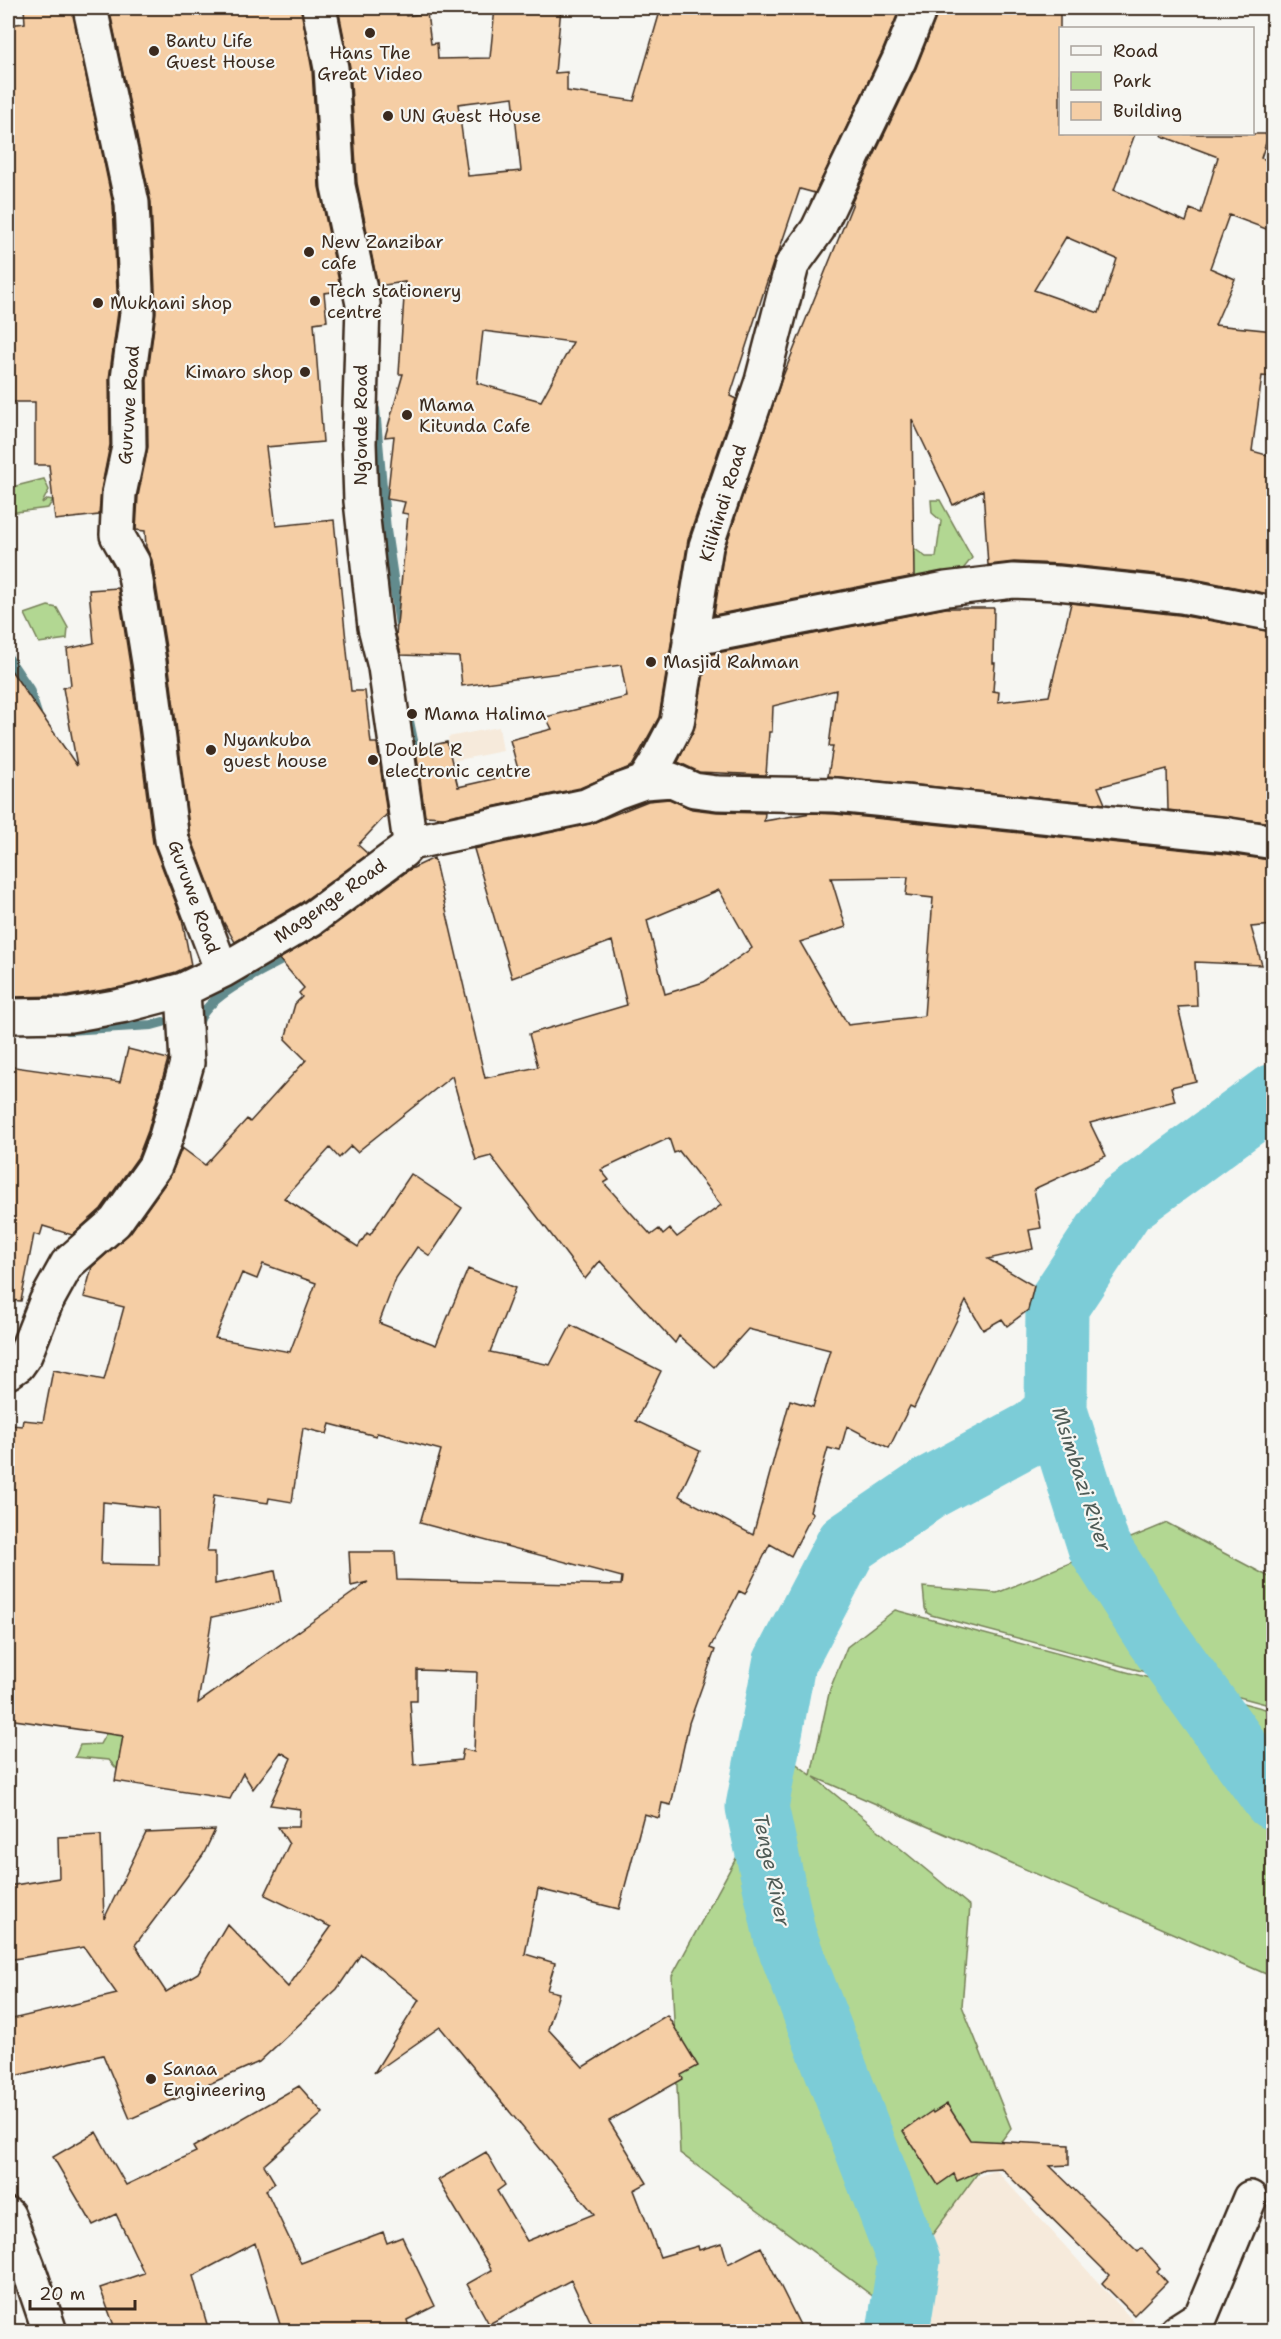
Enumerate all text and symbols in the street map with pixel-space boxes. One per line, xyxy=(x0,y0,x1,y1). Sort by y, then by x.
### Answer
marker: Hans The Great Video xyxy=(363,26,377,40)
legend xyxy=(1059,27,1254,135)
place label: Bantu Life Guest House xyxy=(166,29,275,74)
text: Road xyxy=(1113,39,1158,63)
place label: Hans The Great Video xyxy=(317,41,423,86)
marker: Bantu Life Guest House xyxy=(147,44,161,58)
text: Park xyxy=(1113,69,1152,93)
text: Building xyxy=(1113,99,1182,123)
place label: UN Guest House xyxy=(400,104,541,128)
marker: UN Guest House xyxy=(381,109,395,123)
place label: New Zanzibar cafe xyxy=(321,230,444,275)
marker: New Zanzibar cafe xyxy=(302,245,316,259)
place label: Tech stationery centre xyxy=(327,279,461,324)
place label: Mukhani shop xyxy=(110,291,232,315)
marker: Tech stationery centre xyxy=(308,294,322,308)
marker: Mukhani shop xyxy=(91,296,105,310)
street label: Guruwe Road xyxy=(113,345,145,465)
place label: Kimaro shop xyxy=(185,360,293,384)
street label: Ng'onde Road xyxy=(349,364,373,486)
marker: Kimaro shop xyxy=(298,365,312,379)
place label: Mama Kitunda Cafe xyxy=(419,393,531,438)
marker: Mama Kitunda Cafe xyxy=(400,408,414,422)
street label: Kilihindi Road xyxy=(694,442,752,564)
place label: Masjid Rahman xyxy=(663,650,799,674)
marker: Masjid Rahman xyxy=(644,655,658,669)
place label: Mama Halima xyxy=(424,702,546,726)
marker: Mama Halima xyxy=(405,707,419,721)
place label: Nyankuba guest house xyxy=(223,728,328,773)
place label: Double R electronic centre xyxy=(385,738,531,783)
marker: Nyankuba guest house xyxy=(204,743,218,757)
marker: Double R electronic centre xyxy=(366,753,380,767)
street label: Guruwe Road xyxy=(162,837,226,957)
street label: Magenge Road xyxy=(269,853,391,949)
water label: Msimbazi River xyxy=(1046,1403,1118,1555)
water label: Tenge River xyxy=(747,1811,797,1929)
place label: Sanaa Engineering xyxy=(163,2057,266,2102)
marker: Sanaa Engineering xyxy=(144,2072,158,2086)
scale bar xyxy=(30,2273,135,2311)
text: 20 m xyxy=(39,2282,85,2306)

